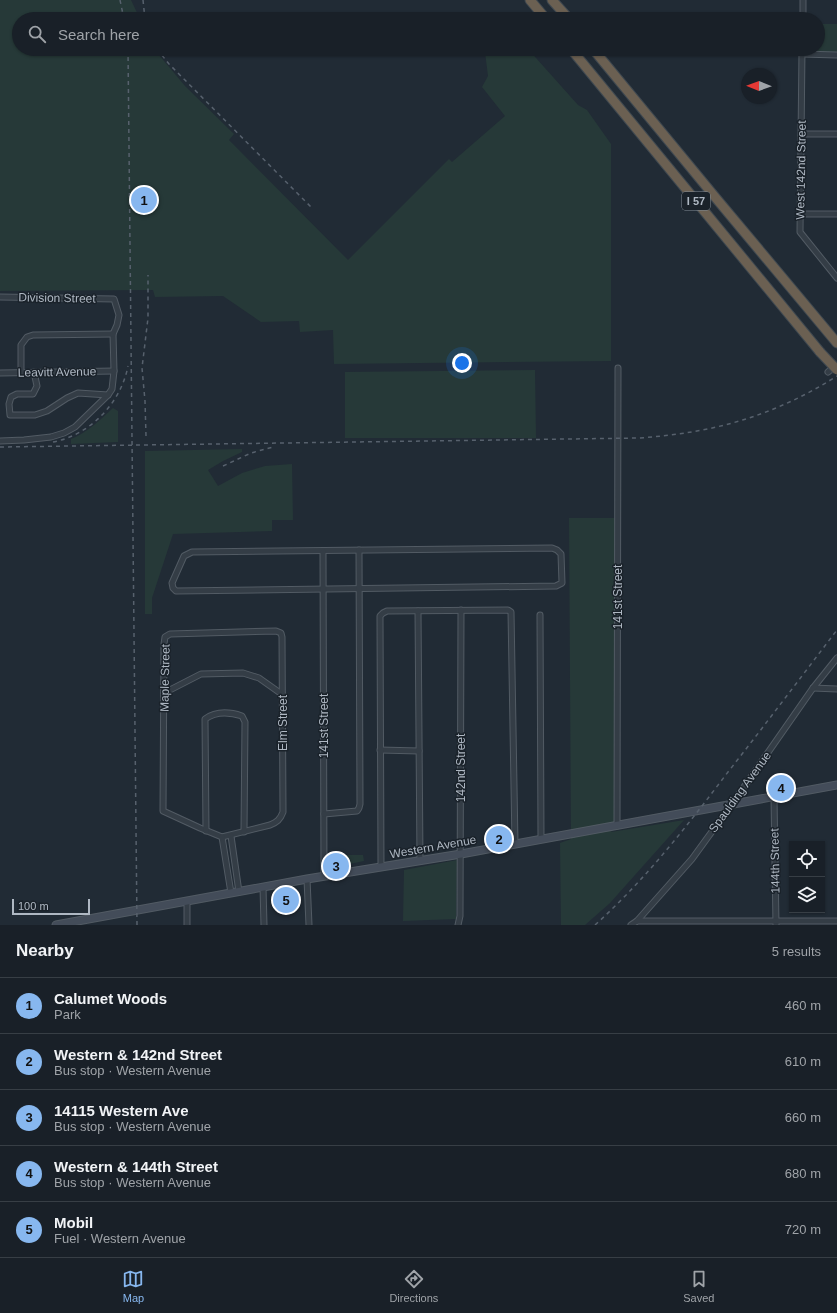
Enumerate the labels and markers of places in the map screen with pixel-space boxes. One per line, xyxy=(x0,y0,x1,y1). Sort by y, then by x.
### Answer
pin: 1 xyxy=(131,185,157,215)
pin: 4 xyxy=(768,773,794,803)
pin: 2 xyxy=(486,824,512,854)
pin: 3 xyxy=(323,851,349,881)
pin: 5 xyxy=(273,885,299,915)

